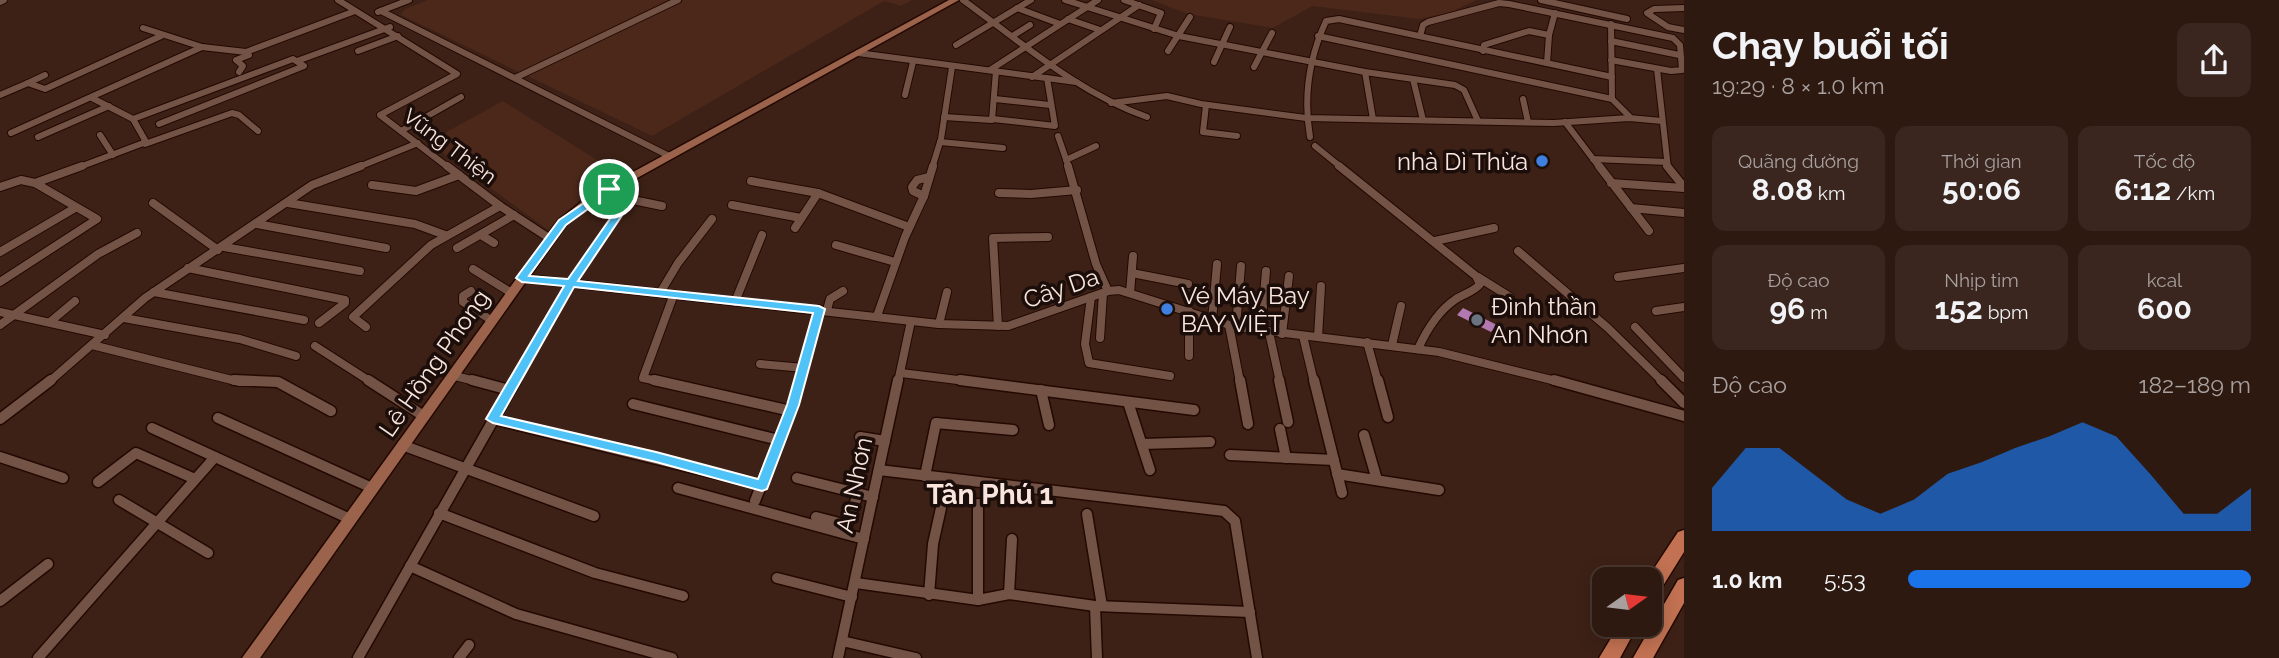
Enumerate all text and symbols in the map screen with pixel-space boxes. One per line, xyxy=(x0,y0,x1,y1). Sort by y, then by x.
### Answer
text: Chạy buổi tối xyxy=(1712,23,1949,68)
button: share xyxy=(2177,23,2251,97)
text: 19:29 · 8 × 1.0 km xyxy=(1712,72,1885,99)
street label: Vũng Thiện xyxy=(399,103,501,189)
place label: nhà Dì Thừa xyxy=(1397,147,1528,176)
text: Quãng đường xyxy=(1738,150,1859,172)
text: Thời gian xyxy=(1941,150,2022,172)
text: Tốc độ xyxy=(2134,150,2195,172)
marker: nhà Dì Thừa xyxy=(1534,153,1550,169)
pin xyxy=(579,159,639,219)
icon: arrive xyxy=(590,170,628,208)
text: 8.08 xyxy=(1752,172,1813,207)
text: 50:06 xyxy=(1942,172,2021,207)
text: 6:12 xyxy=(2114,172,2171,207)
text: km xyxy=(1813,182,1845,204)
text: /km xyxy=(2171,182,2215,204)
street label: Cây Da xyxy=(1019,262,1103,314)
text: Độ cao xyxy=(1768,269,1829,291)
text: Nhịp tim xyxy=(1944,269,2019,291)
text: kcal xyxy=(2147,269,2182,291)
place label: Vé Máy Bay BAY VIỆT xyxy=(1181,281,1310,338)
street label: Lê Hồng Phong xyxy=(373,284,495,442)
text: 96 xyxy=(1769,291,1805,326)
text: 152 xyxy=(1934,291,1983,326)
text: 600 xyxy=(2137,291,2192,326)
place label: Đình thần An Nhơn xyxy=(1491,292,1597,349)
marker: Vé Máy Bay BAY VIỆT xyxy=(1159,301,1175,317)
text: m xyxy=(1805,301,1828,323)
text: bpm xyxy=(1983,301,2029,323)
marker: Đình thần An Nhơn xyxy=(1469,312,1485,328)
text: Độ cao xyxy=(1712,371,1787,398)
text: 182–189 m xyxy=(2139,371,2251,398)
street label: An Nhơn xyxy=(830,434,878,536)
district label: Tân Phú 1 xyxy=(927,478,1054,511)
text: 1.0 km xyxy=(1712,566,1782,593)
text: 5:53 xyxy=(1824,566,1866,593)
north arrow xyxy=(1592,567,1662,637)
map controls xyxy=(1592,567,1662,637)

